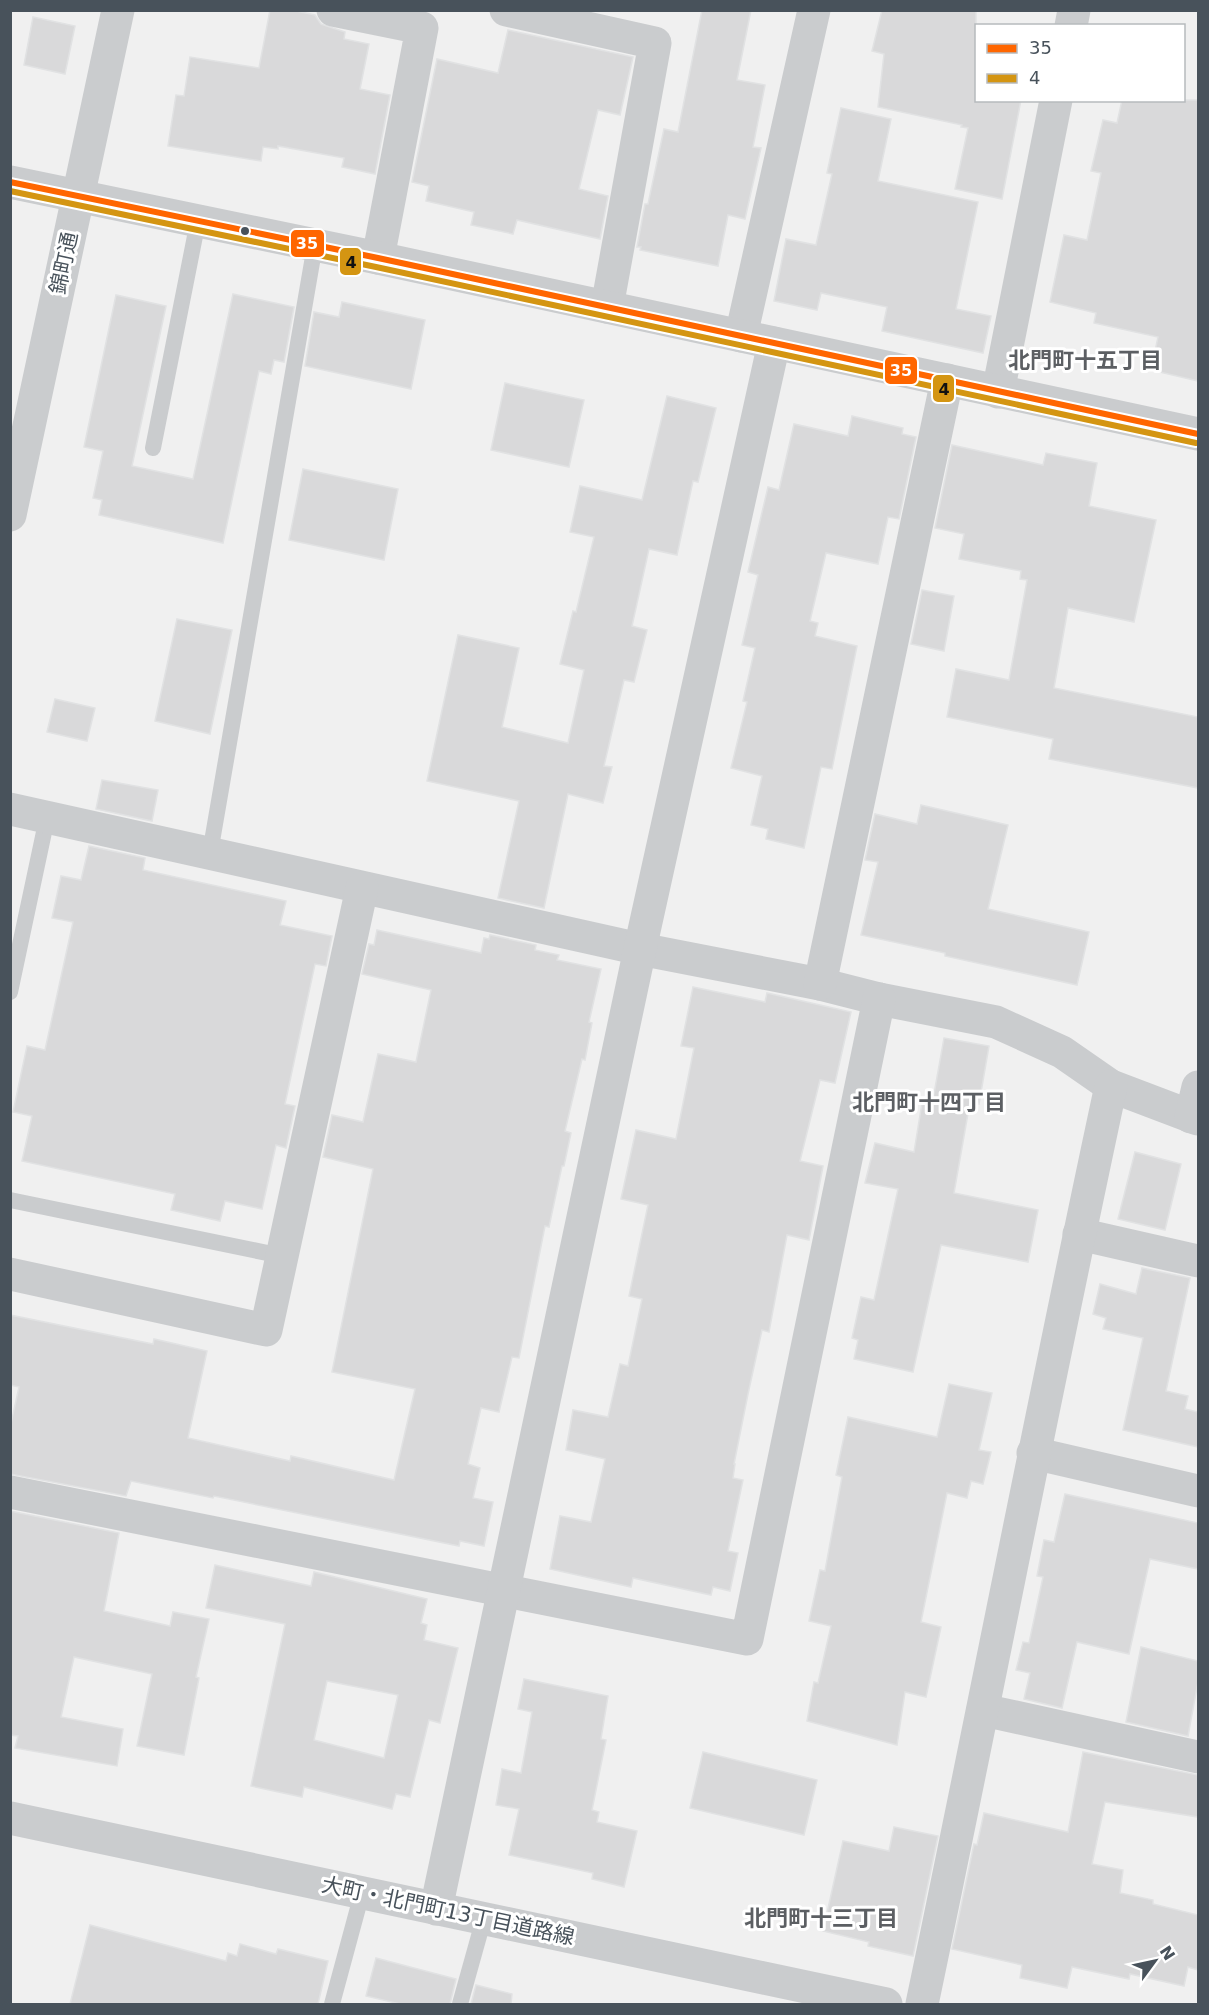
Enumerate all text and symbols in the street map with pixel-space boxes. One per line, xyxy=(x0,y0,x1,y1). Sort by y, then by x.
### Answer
legend xyxy=(975,24,1185,102)
text: 35 xyxy=(1029,37,1052,58)
text: 4 xyxy=(1029,67,1040,88)
unlabelled marker xyxy=(239,225,251,237)
line badge: 35 xyxy=(290,229,325,258)
street label: 錦町通 xyxy=(46,230,82,296)
text: 35 xyxy=(296,234,318,253)
line badge: 4 xyxy=(339,247,362,276)
text: 4 xyxy=(345,253,357,272)
district label: 北門町十五丁目 xyxy=(1008,348,1162,373)
line badge: 35 xyxy=(884,356,918,385)
text: 35 xyxy=(890,361,912,380)
line badge: 4 xyxy=(932,374,955,403)
text: 4 xyxy=(938,380,950,399)
district label: 北門町十四丁目 xyxy=(852,1090,1006,1115)
street label: 大町・北門町13丁目道路線 xyxy=(319,1872,577,1950)
district label: 北門町十三丁目 xyxy=(744,1906,898,1931)
north arrow xyxy=(1125,1931,1185,1991)
text: N xyxy=(1156,1942,1179,1964)

